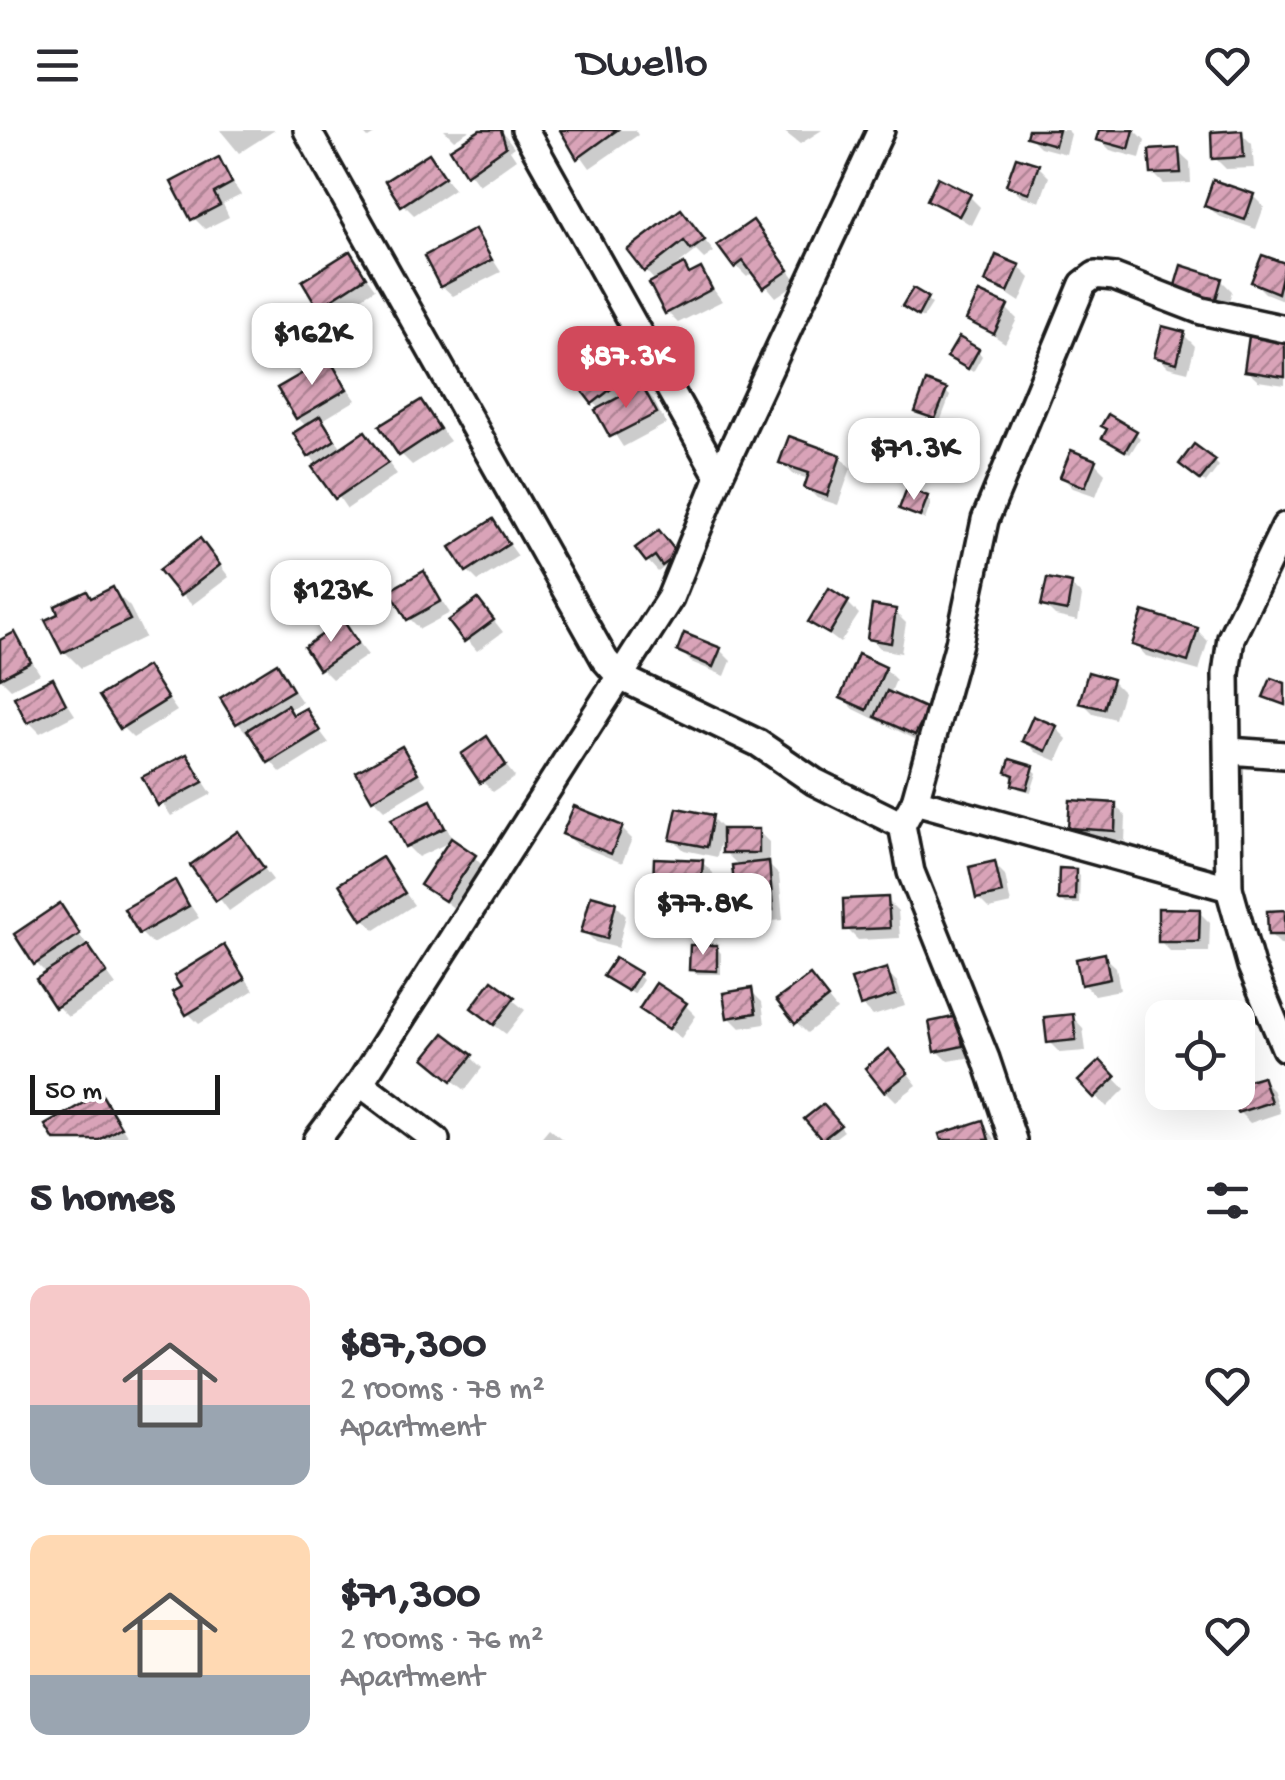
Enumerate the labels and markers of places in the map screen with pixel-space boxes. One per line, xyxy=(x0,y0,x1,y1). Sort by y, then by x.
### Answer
pin: $162K xyxy=(242,303,382,388)
pin: $87.3K xyxy=(545,326,707,411)
pin: $71.3K xyxy=(833,418,995,503)
pin: $123K xyxy=(261,560,401,645)
pin: $77.8K xyxy=(622,873,784,958)

